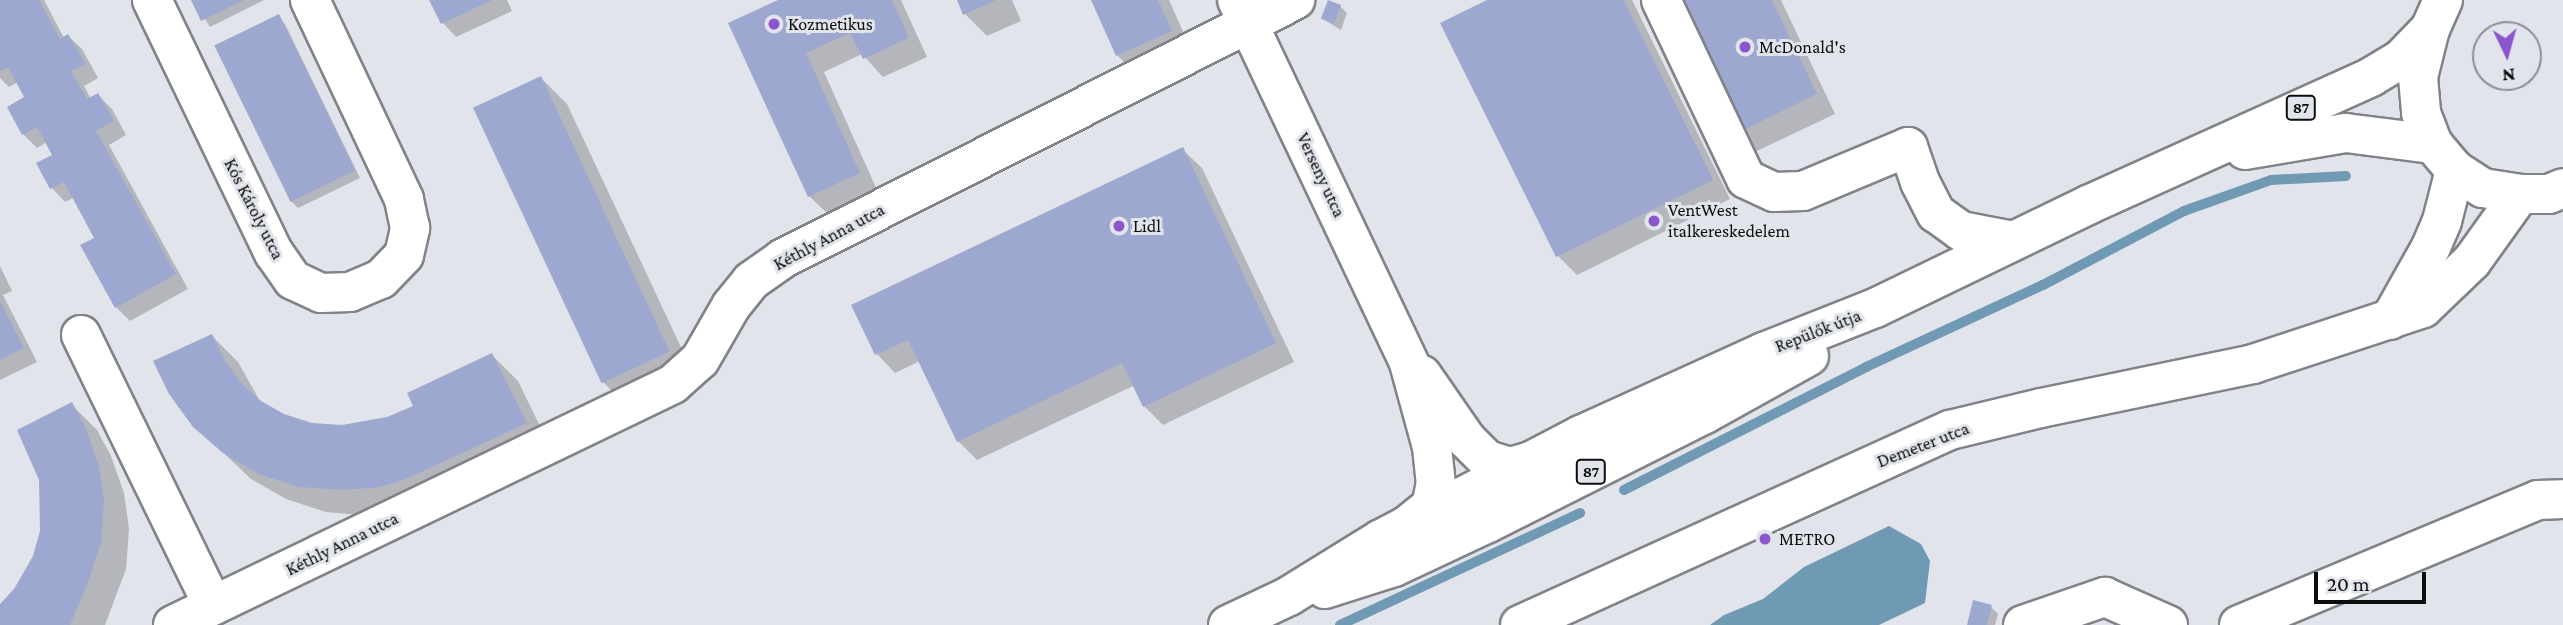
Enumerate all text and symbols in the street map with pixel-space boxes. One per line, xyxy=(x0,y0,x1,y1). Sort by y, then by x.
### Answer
place label: Kozmetikus xyxy=(788,13,873,35)
marker: Kozmetikus xyxy=(766,16,782,32)
north arrow xyxy=(2472,21,2542,91)
place label: McDonald's xyxy=(1759,36,1846,58)
marker: McDonald's xyxy=(1737,39,1753,55)
text: N xyxy=(2501,64,2516,86)
road number: 87 xyxy=(2285,96,2317,120)
street label: Verseny utca xyxy=(1292,129,1350,221)
street label: Kós Károly utca xyxy=(219,155,289,263)
street label: Kéthly Anna utca xyxy=(770,199,888,275)
place label: VentWest italkereskedelem xyxy=(1668,200,1790,242)
marker: VentWest italkereskedelem xyxy=(1646,213,1662,229)
place label: Lidl xyxy=(1133,215,1161,237)
marker: Lidl xyxy=(1111,218,1127,234)
street label: Repülők útja xyxy=(1772,305,1864,357)
street label: Demeter utca xyxy=(1874,418,1972,472)
road number: 87 xyxy=(1575,460,1607,485)
street label: Kéthly Anna utca xyxy=(282,507,402,581)
place label: METRO xyxy=(1779,528,1835,550)
marker: METRO xyxy=(1757,531,1773,547)
scale bar xyxy=(2318,558,2430,602)
text: 20 m xyxy=(2327,572,2370,596)

